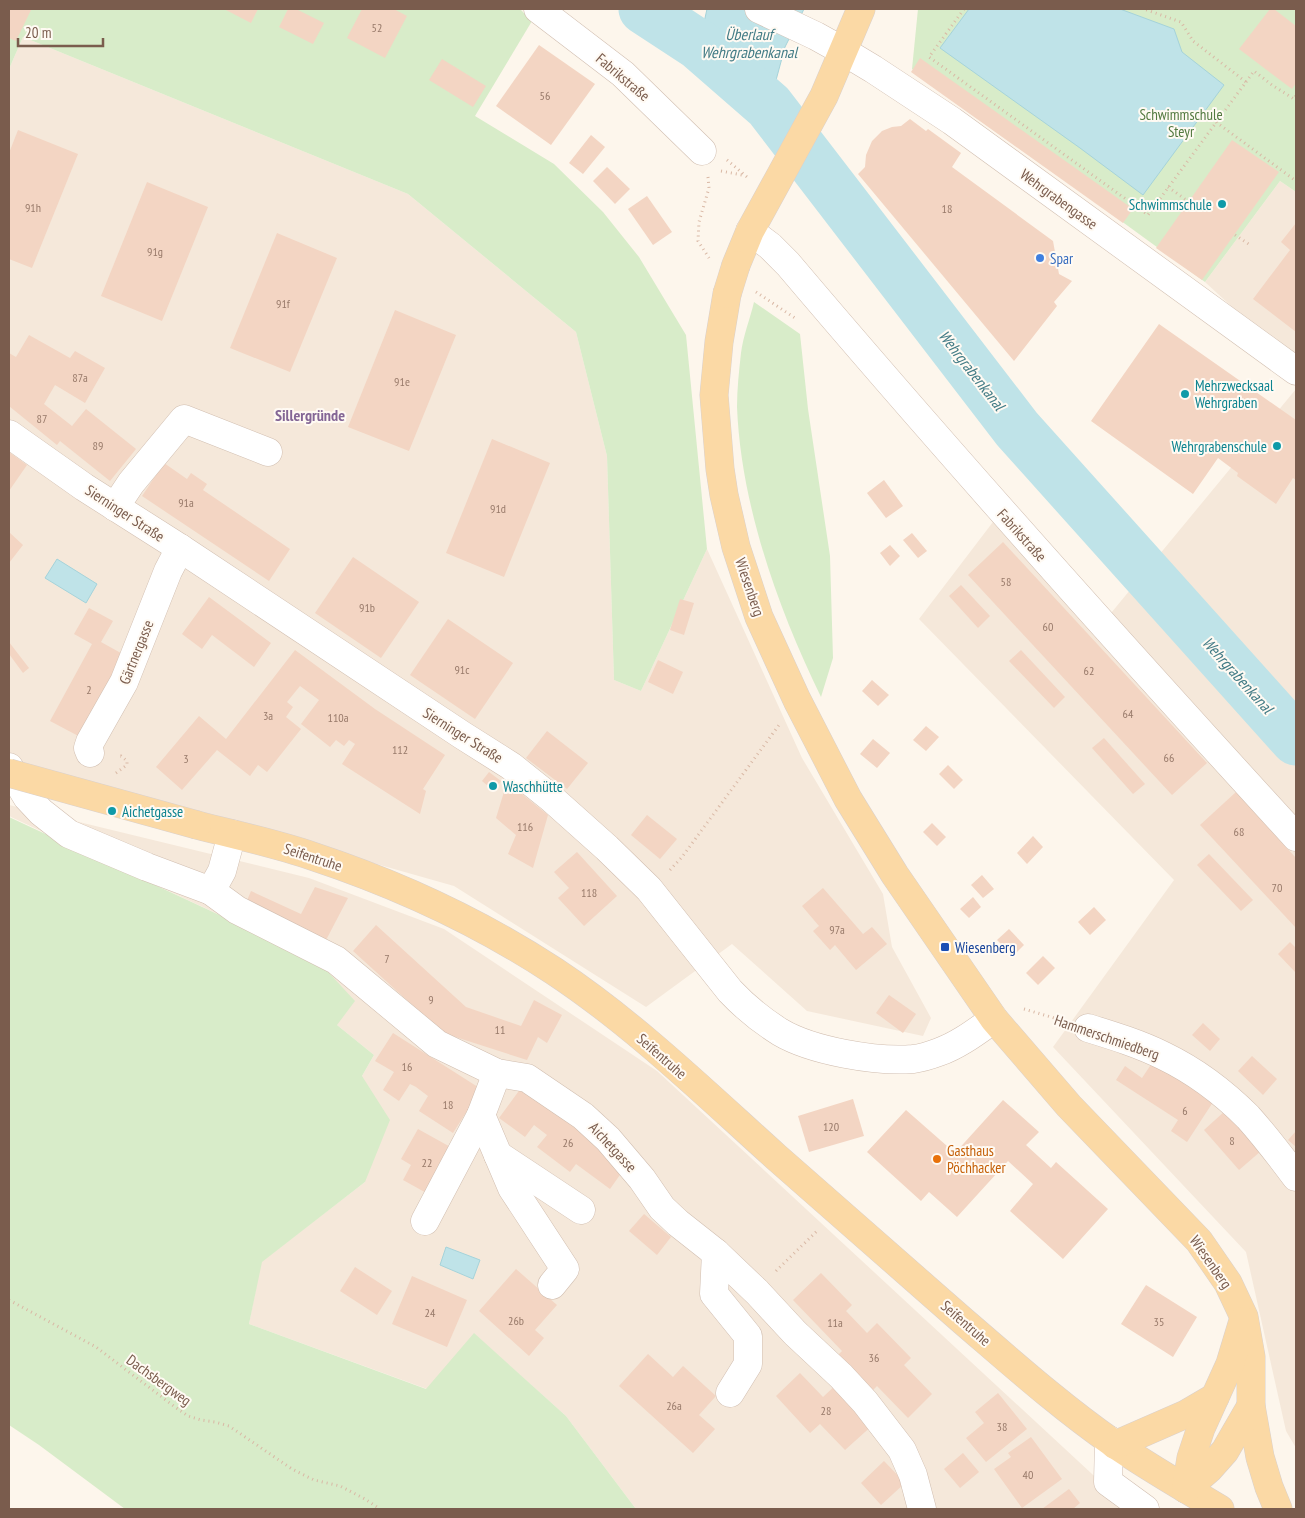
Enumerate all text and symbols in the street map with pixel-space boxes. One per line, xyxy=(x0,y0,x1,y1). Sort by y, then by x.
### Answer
scale bar xyxy=(18,15,102,47)
house number: 52 xyxy=(372,20,382,35)
text: 20 m xyxy=(25,23,51,42)
water label: Überlauf Wehrgrabenkanal xyxy=(701,24,798,62)
street label: Fabrikstraße xyxy=(592,49,654,105)
house number: 56 xyxy=(540,88,550,103)
park label: Schwimmschule Steyr xyxy=(1139,105,1223,141)
street label: Wehrgrabengasse xyxy=(1017,165,1101,233)
place label: Schwimmschule xyxy=(1129,195,1212,214)
marker: Schwimmschule xyxy=(1216,198,1228,210)
house number: 91h xyxy=(25,200,41,215)
house number: 18 xyxy=(942,201,952,216)
house number: 91g xyxy=(147,244,163,259)
place label: Spar xyxy=(1050,249,1074,268)
marker: Spar xyxy=(1034,252,1046,264)
house number: 91f xyxy=(276,296,291,311)
water label: Wehrgrabenkanal xyxy=(934,326,1010,415)
house number: 87a xyxy=(72,370,88,385)
house number: 91e xyxy=(394,374,410,389)
place label: Mehrzwecksaal Wehrgraben xyxy=(1195,376,1274,412)
marker: Mehrzwecksaal Wehrgraben xyxy=(1179,388,1191,400)
district label: Sillergründe xyxy=(275,405,345,425)
house number: 87 xyxy=(37,411,47,426)
place label: Wehrgrabenschule xyxy=(1171,437,1267,456)
house number: 89 xyxy=(93,438,103,453)
marker: Wehrgrabenschule xyxy=(1271,440,1283,452)
street label: Sierninger Straße xyxy=(82,480,168,546)
house number: 91a xyxy=(178,495,194,510)
house number: 91d xyxy=(490,501,506,516)
street label: Fabrikstraße xyxy=(993,505,1051,565)
street label: Wiesenberg xyxy=(731,555,769,619)
house number: 58 xyxy=(1001,574,1011,589)
house number: 91b xyxy=(359,600,375,615)
street label: Gärtnergasse xyxy=(115,617,157,687)
house number: 60 xyxy=(1043,619,1053,634)
water label: Wehrgrabenkanal xyxy=(1198,633,1278,718)
house number: 91c xyxy=(454,662,470,677)
house number: 62 xyxy=(1084,663,1094,678)
house number: 2 xyxy=(86,682,92,697)
street label: Sierninger Straße xyxy=(420,703,506,767)
house number: 64 xyxy=(1123,706,1134,721)
house number: 3a xyxy=(263,708,273,723)
house number: 110a xyxy=(327,710,349,725)
house number: 112 xyxy=(392,742,408,757)
house number: 66 xyxy=(1164,750,1174,765)
house number: 3 xyxy=(183,751,189,766)
place label: Waschhütte xyxy=(503,777,563,796)
marker: Waschhütte xyxy=(487,780,499,792)
place label: Aichetgasse xyxy=(122,802,183,821)
marker: Aichetgasse xyxy=(106,805,118,817)
house number: 116 xyxy=(517,819,533,834)
house number: 68 xyxy=(1234,824,1244,839)
street label: Seifentruhe xyxy=(282,839,344,875)
house number: 70 xyxy=(1272,880,1282,895)
house number: 118 xyxy=(581,885,597,900)
house number: 97a xyxy=(829,922,845,937)
place label: Wiesenberg xyxy=(955,938,1016,957)
marker: Wiesenberg xyxy=(939,941,951,953)
house number: 7 xyxy=(384,951,390,966)
house number: 9 xyxy=(428,992,434,1007)
street label: Hammerschmiedberg xyxy=(1052,1010,1162,1064)
house number: 11 xyxy=(495,1022,505,1037)
street label: Seifentruhe xyxy=(633,1029,691,1083)
house number: 16 xyxy=(402,1059,412,1074)
house number: 18 xyxy=(443,1097,453,1112)
house number: 6 xyxy=(1182,1103,1188,1118)
street label: Aichetgasse xyxy=(585,1118,641,1176)
house number: 120 xyxy=(823,1119,839,1134)
house number: 8 xyxy=(1229,1133,1235,1148)
house number: 26 xyxy=(563,1135,573,1150)
place label: Gasthaus Pöchhacker xyxy=(947,1141,1007,1177)
marker: Gasthaus Pöchhacker xyxy=(931,1153,943,1165)
house number: 22 xyxy=(422,1155,432,1170)
street label: Wiesenberg xyxy=(1186,1232,1236,1292)
street label: Seifentruhe xyxy=(937,1296,995,1350)
house number: 24 xyxy=(425,1305,436,1320)
house number: 26b xyxy=(508,1313,524,1328)
house number: 35 xyxy=(1154,1314,1164,1329)
house number: 11a xyxy=(827,1315,843,1330)
street label: Dachsbergweg xyxy=(123,1350,195,1410)
house number: 36 xyxy=(869,1350,879,1365)
house number: 26a xyxy=(666,1398,682,1413)
house number: 28 xyxy=(821,1403,831,1418)
house number: 38 xyxy=(997,1419,1007,1434)
house number: 40 xyxy=(1023,1467,1033,1482)

